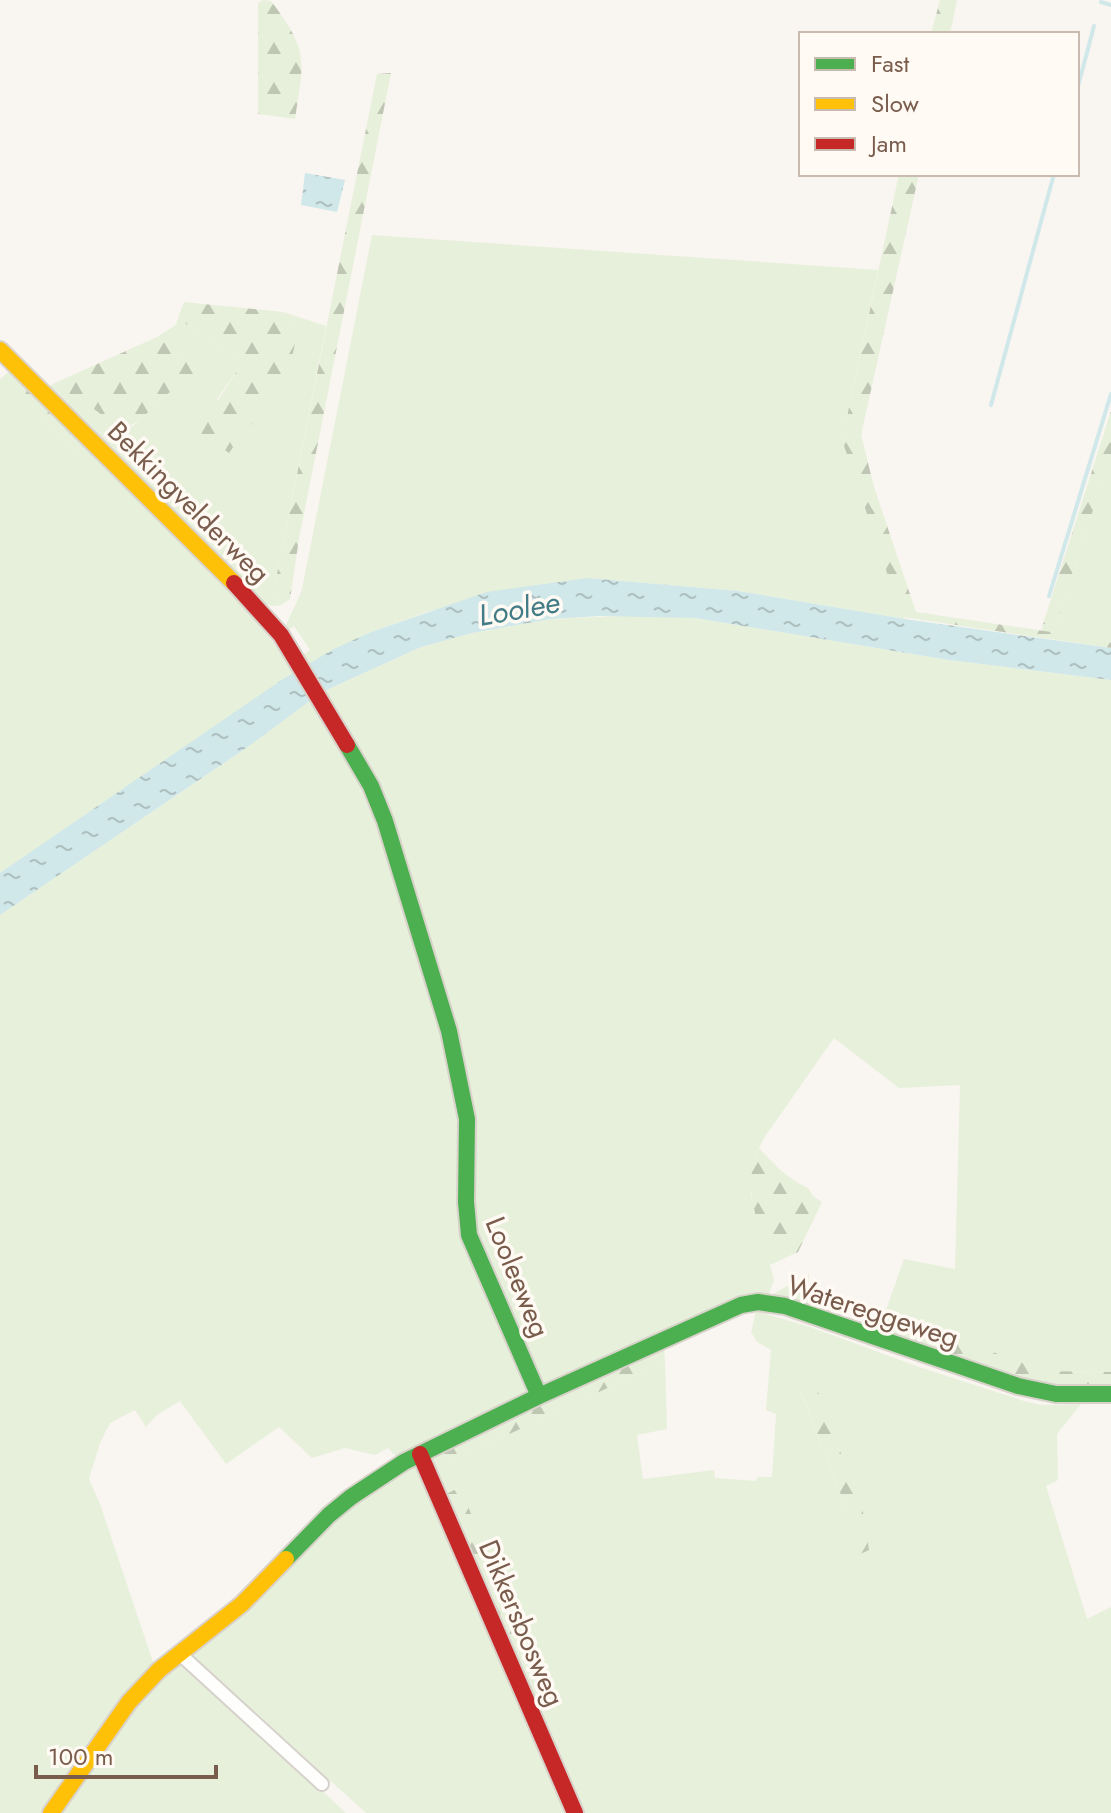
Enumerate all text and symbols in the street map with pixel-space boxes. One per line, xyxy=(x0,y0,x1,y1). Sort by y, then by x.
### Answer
legend xyxy=(799,32,1079,176)
text: Fast xyxy=(871,46,909,81)
text: Slow xyxy=(871,86,919,121)
text: Jam xyxy=(868,126,907,161)
street label: Bekkingvelderweg xyxy=(98,412,279,593)
water label: Loolee xyxy=(475,580,563,637)
street label: Looleeweg xyxy=(475,1211,560,1344)
street label: Watereggeweg xyxy=(782,1264,964,1358)
street label: Dikkersbosweg xyxy=(468,1534,575,1713)
scale bar xyxy=(36,1729,216,1779)
text: 100 m xyxy=(48,1739,114,1774)

